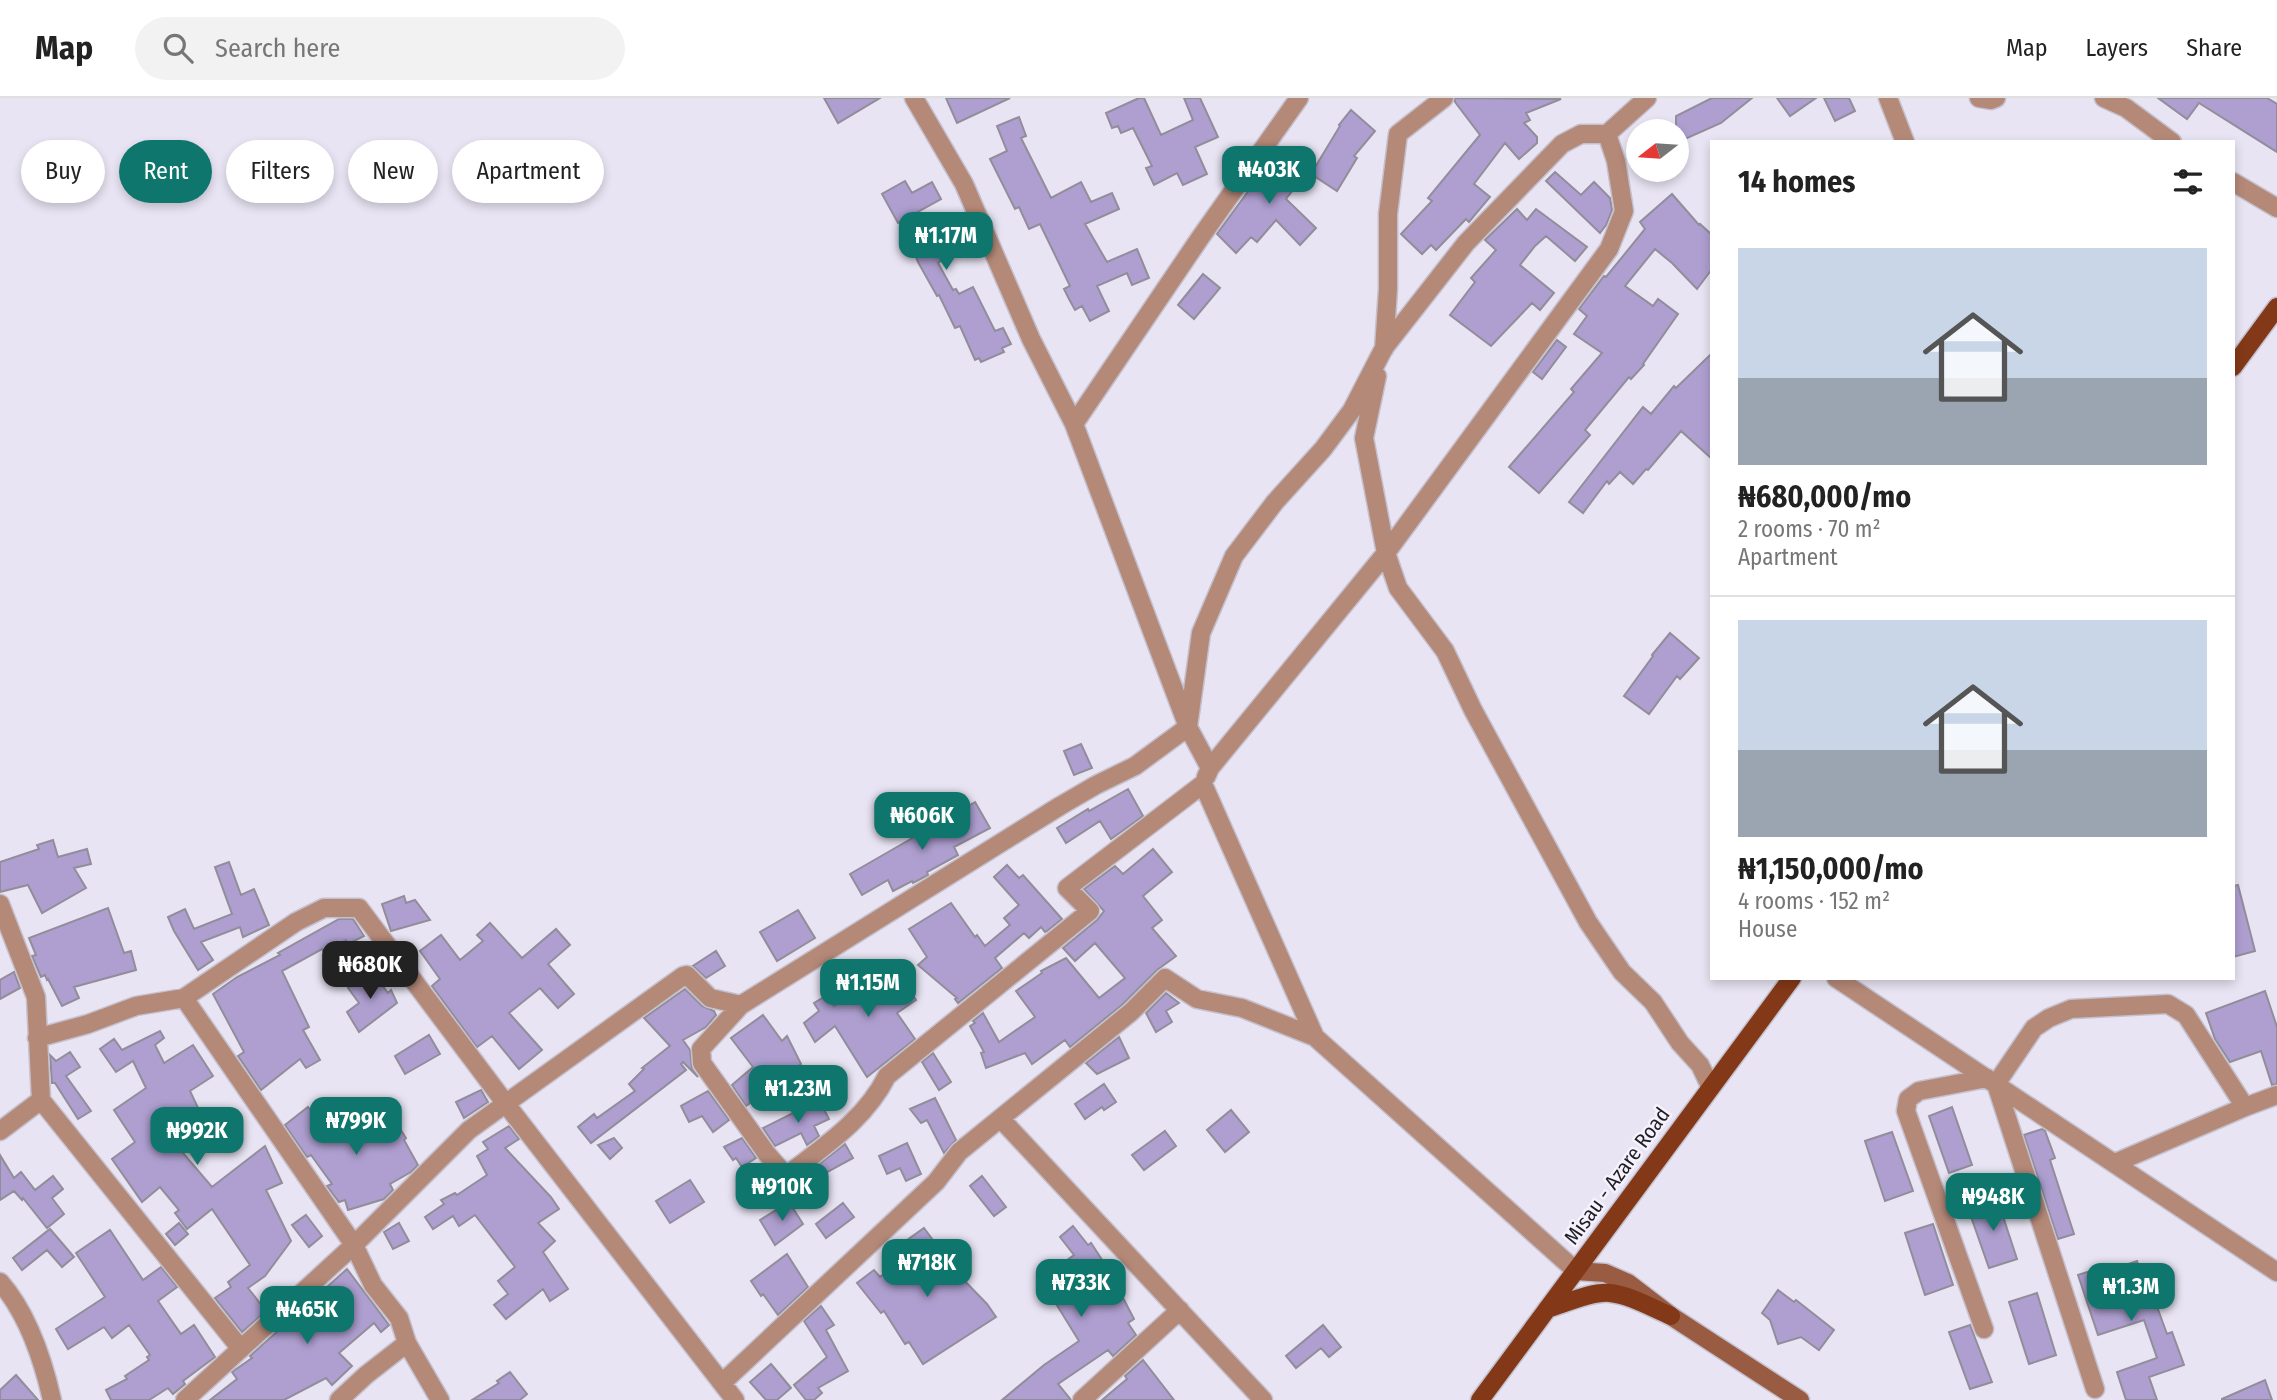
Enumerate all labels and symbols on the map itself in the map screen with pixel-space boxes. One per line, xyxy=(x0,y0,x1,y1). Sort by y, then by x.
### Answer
north arrow xyxy=(1626,119,1689,182)
pin: ₦403K xyxy=(1220,146,1318,206)
pin: ₦1.17M xyxy=(889,212,1003,272)
pin: ₦606K xyxy=(873,792,971,852)
pin: ₦680K xyxy=(321,942,419,1001)
pin: ₦1.15M xyxy=(811,960,925,1019)
pin: ₦1.23M xyxy=(741,1066,855,1125)
pin: ₦799K xyxy=(307,1098,405,1157)
street label: Misau - Azare Road xyxy=(1559,1102,1675,1250)
pin: ₦992K xyxy=(148,1108,246,1167)
pin: ₦910K xyxy=(733,1164,831,1223)
pin: ₦948K xyxy=(1944,1174,2042,1233)
pin: ₦718K xyxy=(878,1240,976,1299)
pin: ₦733K xyxy=(1032,1260,1130,1319)
pin: ₦1.3M xyxy=(2082,1264,2180,1323)
pin: ₦465K xyxy=(258,1286,356,1346)

